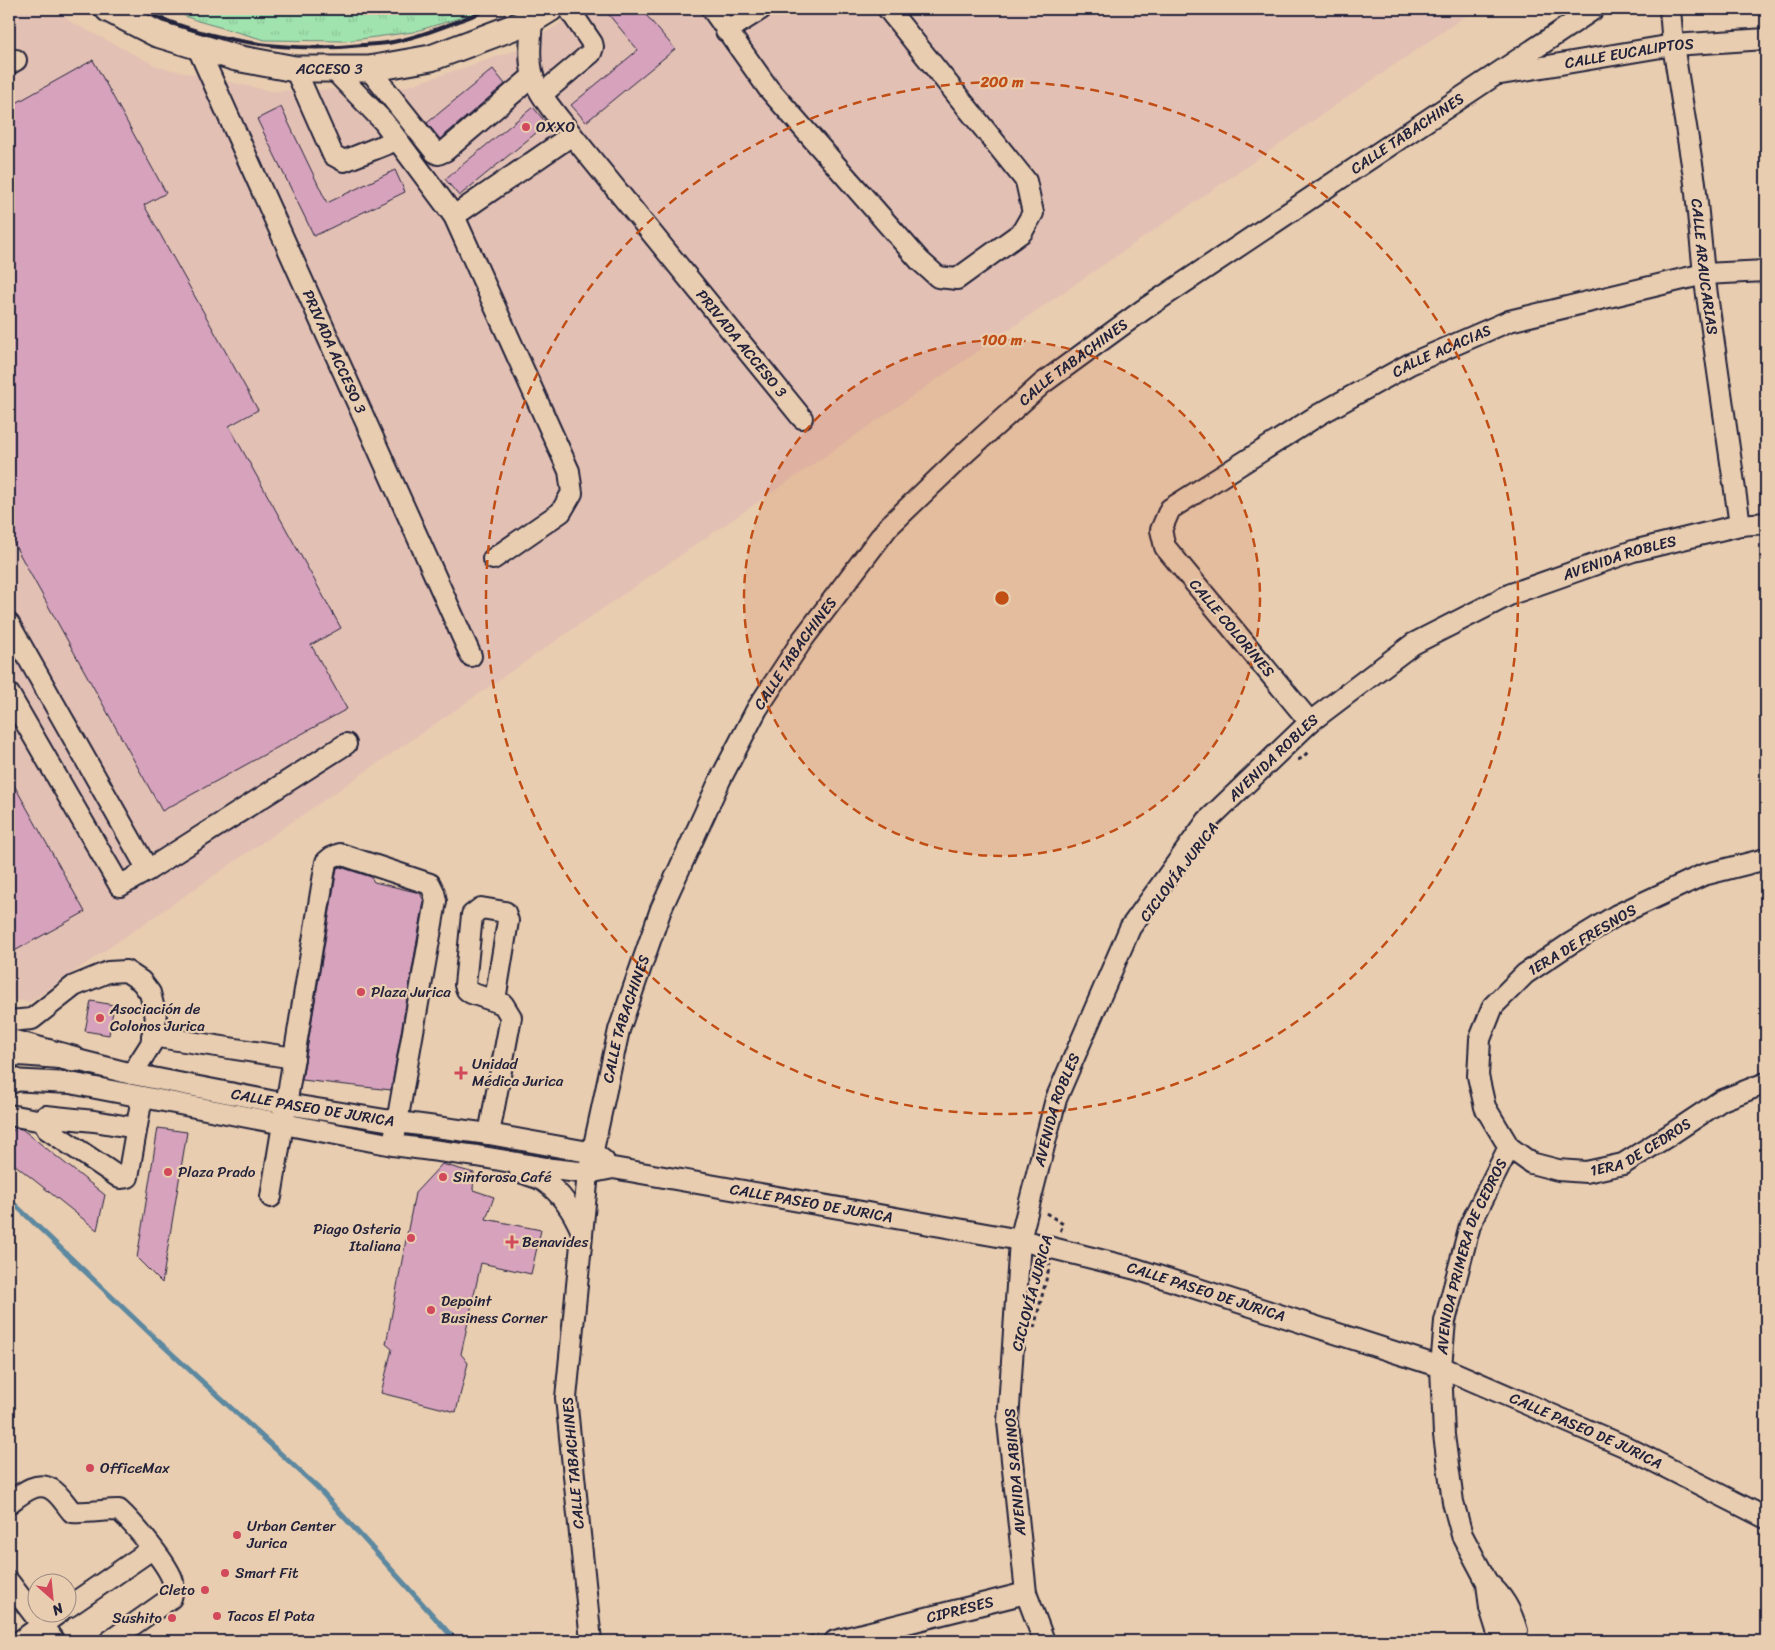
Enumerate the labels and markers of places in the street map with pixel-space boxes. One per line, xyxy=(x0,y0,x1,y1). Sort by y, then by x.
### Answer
place label: OXXO xyxy=(536,114,576,140)
marker: OXXO xyxy=(520,121,532,133)
centre of rings xyxy=(993,589,1011,607)
place label: Plaza Jurica xyxy=(371,979,451,1005)
marker: Plaza Jurica xyxy=(355,986,367,998)
place label: Asociación de Colonos Jurica xyxy=(109,996,205,1039)
marker: Asociación de Colonos Jurica xyxy=(94,1012,106,1024)
place label: Unidad Médica Jurica xyxy=(472,1051,564,1094)
marker: Unidad Médica Jurica xyxy=(454,1066,468,1080)
place label: Plaza Prado xyxy=(178,1159,256,1185)
place label: Sinforosa Café xyxy=(453,1164,552,1190)
marker: Plaza Prado xyxy=(162,1166,174,1178)
marker: Sinforosa Café xyxy=(437,1171,449,1183)
place label: Piago Osteria Italiana xyxy=(313,1216,401,1259)
place label: Benavides xyxy=(522,1229,589,1255)
marker: Piago Osteria Italiana xyxy=(405,1232,417,1244)
marker: Benavides xyxy=(506,1236,518,1248)
place label: Depoint Business Corner xyxy=(441,1288,548,1331)
marker: Depoint Business Corner xyxy=(425,1304,437,1316)
place label: OfficeMax xyxy=(100,1455,170,1481)
marker: OfficeMax xyxy=(84,1462,96,1474)
place label: Urban Center Jurica xyxy=(246,1513,337,1556)
marker: Urban Center Jurica xyxy=(231,1529,243,1541)
place label: Smart Fit xyxy=(235,1560,299,1586)
marker: Smart Fit xyxy=(219,1567,231,1579)
place label: Cleto xyxy=(159,1577,195,1603)
marker: Cleto xyxy=(199,1584,211,1596)
place label: Tacos El Pata xyxy=(227,1603,315,1629)
place label: Sushito xyxy=(112,1605,163,1631)
marker: Tacos El Pata xyxy=(211,1610,223,1622)
marker: Sushito xyxy=(166,1612,178,1624)

